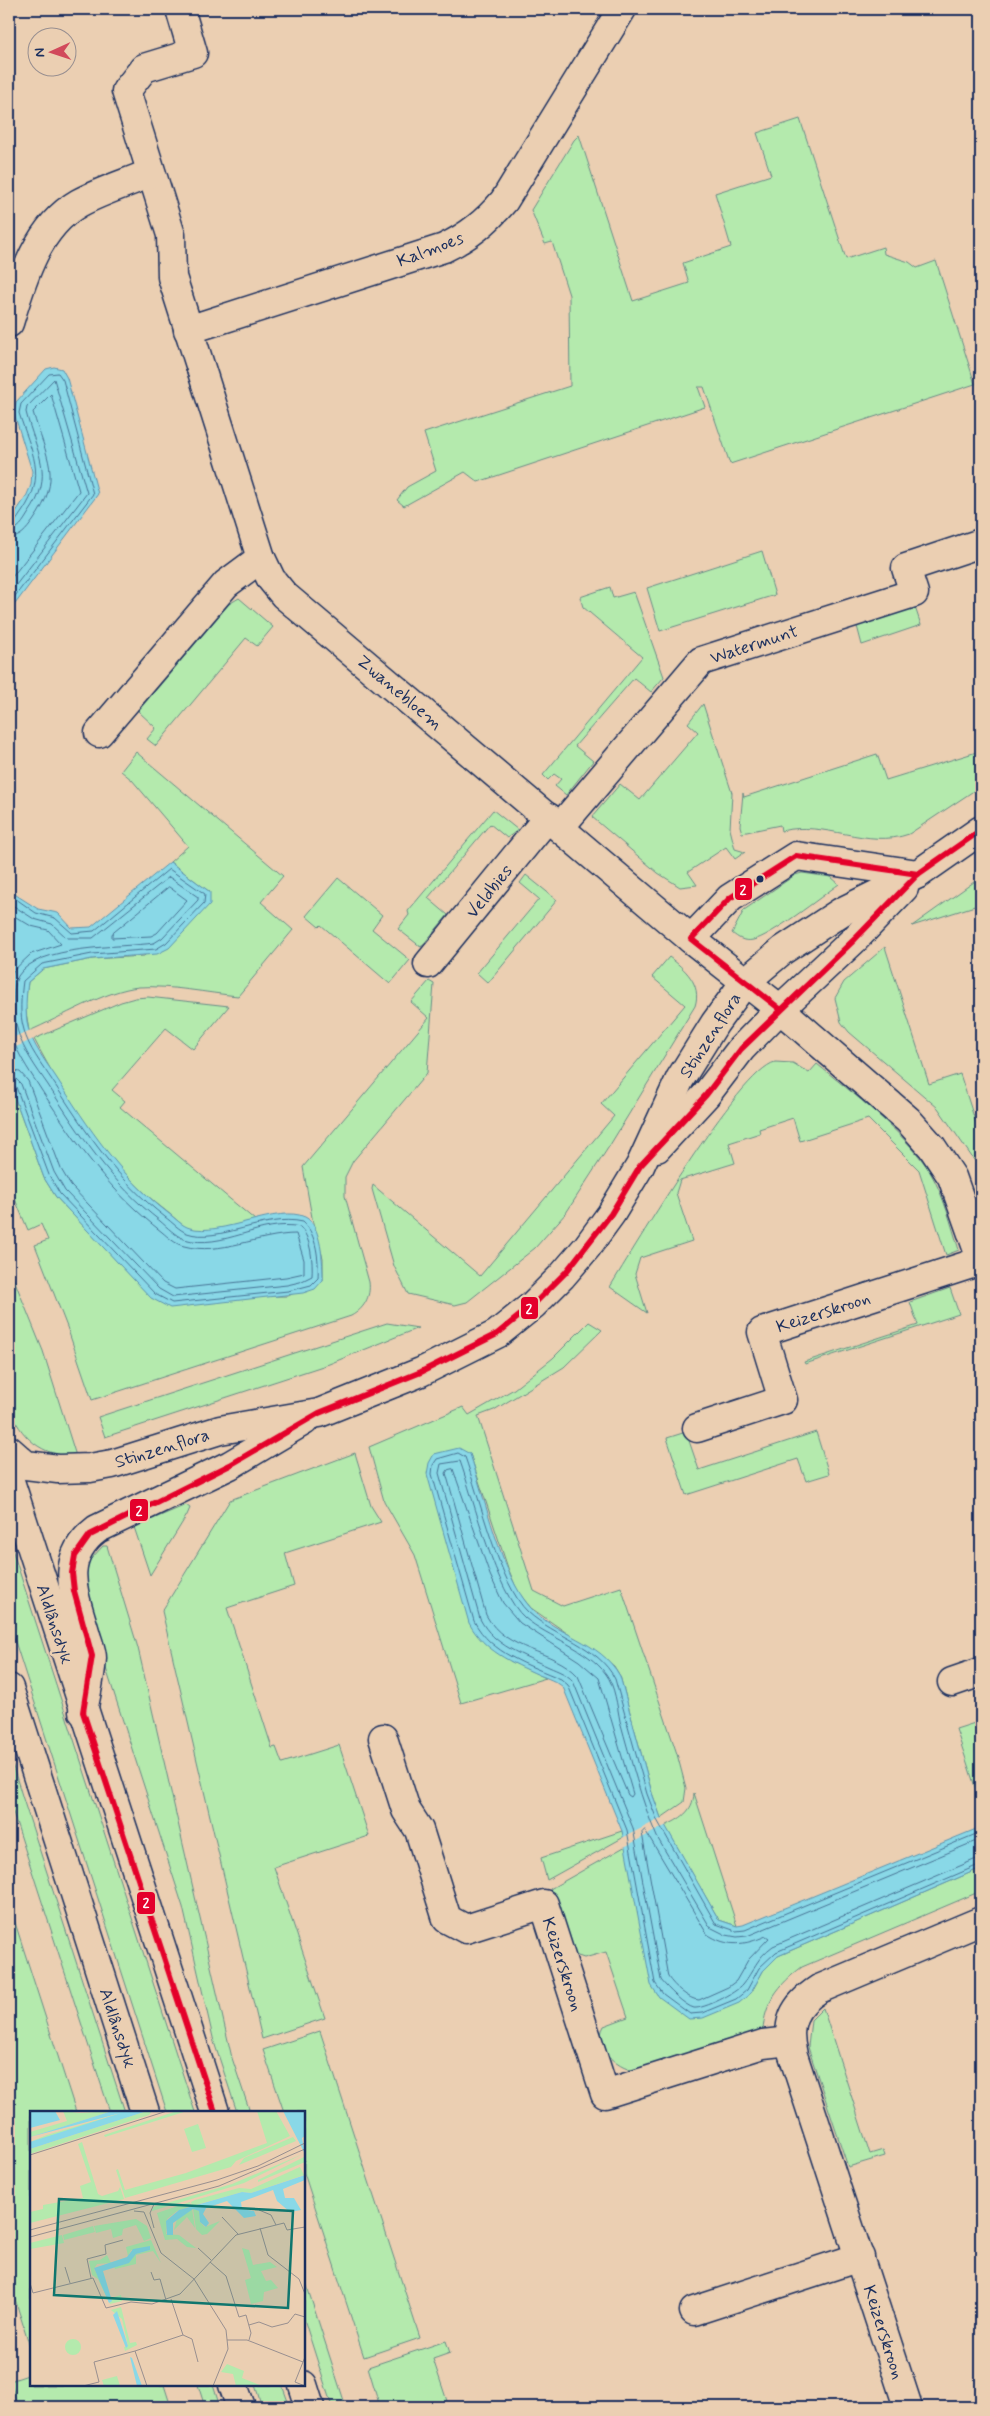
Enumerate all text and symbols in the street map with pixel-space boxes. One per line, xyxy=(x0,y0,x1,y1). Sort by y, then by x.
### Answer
north arrow xyxy=(28,28,78,78)
text: N xyxy=(31,47,49,58)
street label: Kalmoes xyxy=(394,226,467,274)
street label: Watermunt xyxy=(707,619,801,670)
street label: Zwanebloem xyxy=(351,650,447,736)
street label: Veldbies xyxy=(461,860,519,924)
unlabelled marker xyxy=(755,874,765,884)
line badge: 2 xyxy=(734,877,753,901)
text: 2 xyxy=(740,881,747,899)
street label: Stinzenflora xyxy=(674,988,747,1083)
street label: Keizerskroon xyxy=(773,1286,873,1339)
line badge: 2 xyxy=(520,1296,539,1320)
text: 2 xyxy=(526,1300,533,1318)
street label: Stinzenflora xyxy=(112,1423,212,1475)
line badge: 2 xyxy=(129,1498,149,1522)
text: 2 xyxy=(136,1502,143,1520)
street label: Aldlânsdyk xyxy=(30,1581,78,1667)
line badge: 2 xyxy=(136,1891,156,1915)
text: 2 xyxy=(143,1894,150,1912)
street label: Keizerskroon xyxy=(536,1914,589,2014)
street label: Aldlânsdyk xyxy=(93,1985,141,2071)
inset map xyxy=(30,2111,305,2386)
street label: Keizerskroon xyxy=(857,2282,910,2382)

